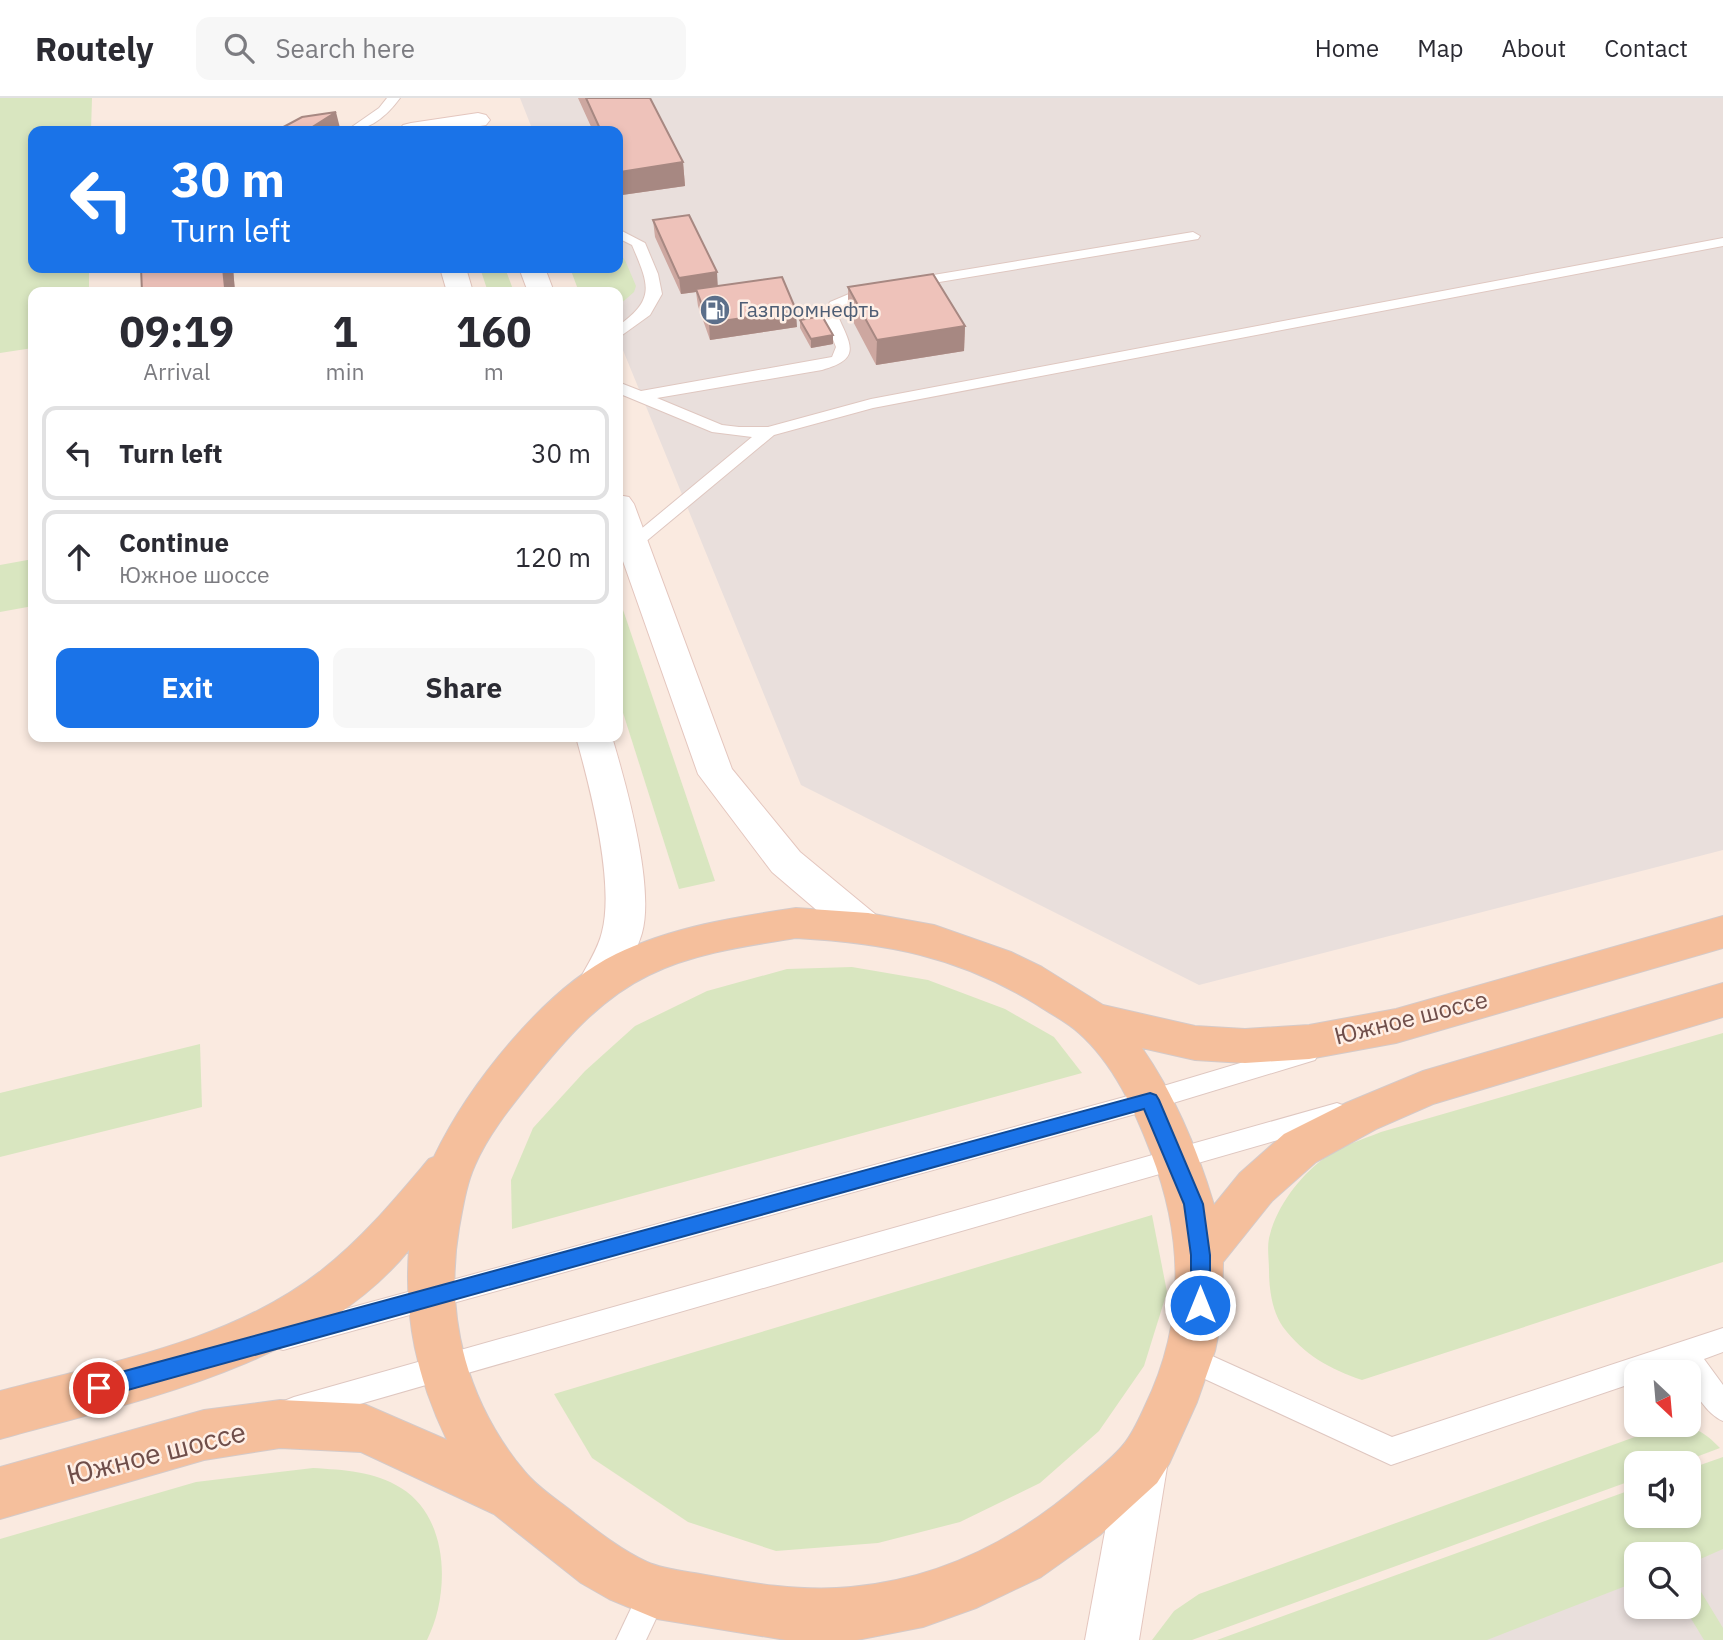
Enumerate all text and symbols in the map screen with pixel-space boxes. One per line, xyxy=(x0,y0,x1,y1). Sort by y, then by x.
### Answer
search box xyxy=(196,17,686,80)
text: Routely xyxy=(35,27,154,70)
icon: search xyxy=(220,29,258,67)
text: Search here xyxy=(276,31,415,65)
text: Home xyxy=(1315,32,1379,64)
text: Map xyxy=(1417,32,1463,64)
text: About xyxy=(1501,32,1566,64)
text: Contact xyxy=(1604,32,1688,64)
text: 30 m xyxy=(171,147,285,210)
icon: left xyxy=(56,154,147,245)
text: Turn left xyxy=(171,209,291,251)
fuel station icon: Газпромнефть xyxy=(698,293,732,327)
place label: Газпромнефть xyxy=(738,295,879,323)
text: 09:19 xyxy=(119,304,234,359)
text: 1 xyxy=(332,304,358,359)
text: 160 xyxy=(456,304,532,359)
text: Arrival xyxy=(143,356,210,386)
text: min xyxy=(326,356,364,386)
text: m xyxy=(484,356,504,386)
icon: left xyxy=(60,434,98,472)
text: Turn left xyxy=(119,436,222,470)
text: 30 m xyxy=(531,436,591,470)
text: Continue xyxy=(119,525,229,559)
icon: ahead xyxy=(60,538,98,576)
text: 120 m xyxy=(515,540,591,574)
text: Южное шоссе xyxy=(119,559,270,589)
button: Exit xyxy=(56,648,319,728)
button: Share xyxy=(333,648,595,728)
street label: Южное шоссе xyxy=(1331,982,1491,1052)
position arrow xyxy=(1163,1268,1237,1342)
pin xyxy=(69,1358,129,1418)
north arrow xyxy=(1624,1360,1701,1437)
map controls xyxy=(1624,1360,1701,1619)
icon: arrive xyxy=(80,1369,118,1407)
street label: Южное шоссе xyxy=(62,1412,249,1493)
button: sound xyxy=(1624,1451,1701,1528)
button: search xyxy=(1624,1542,1701,1619)

